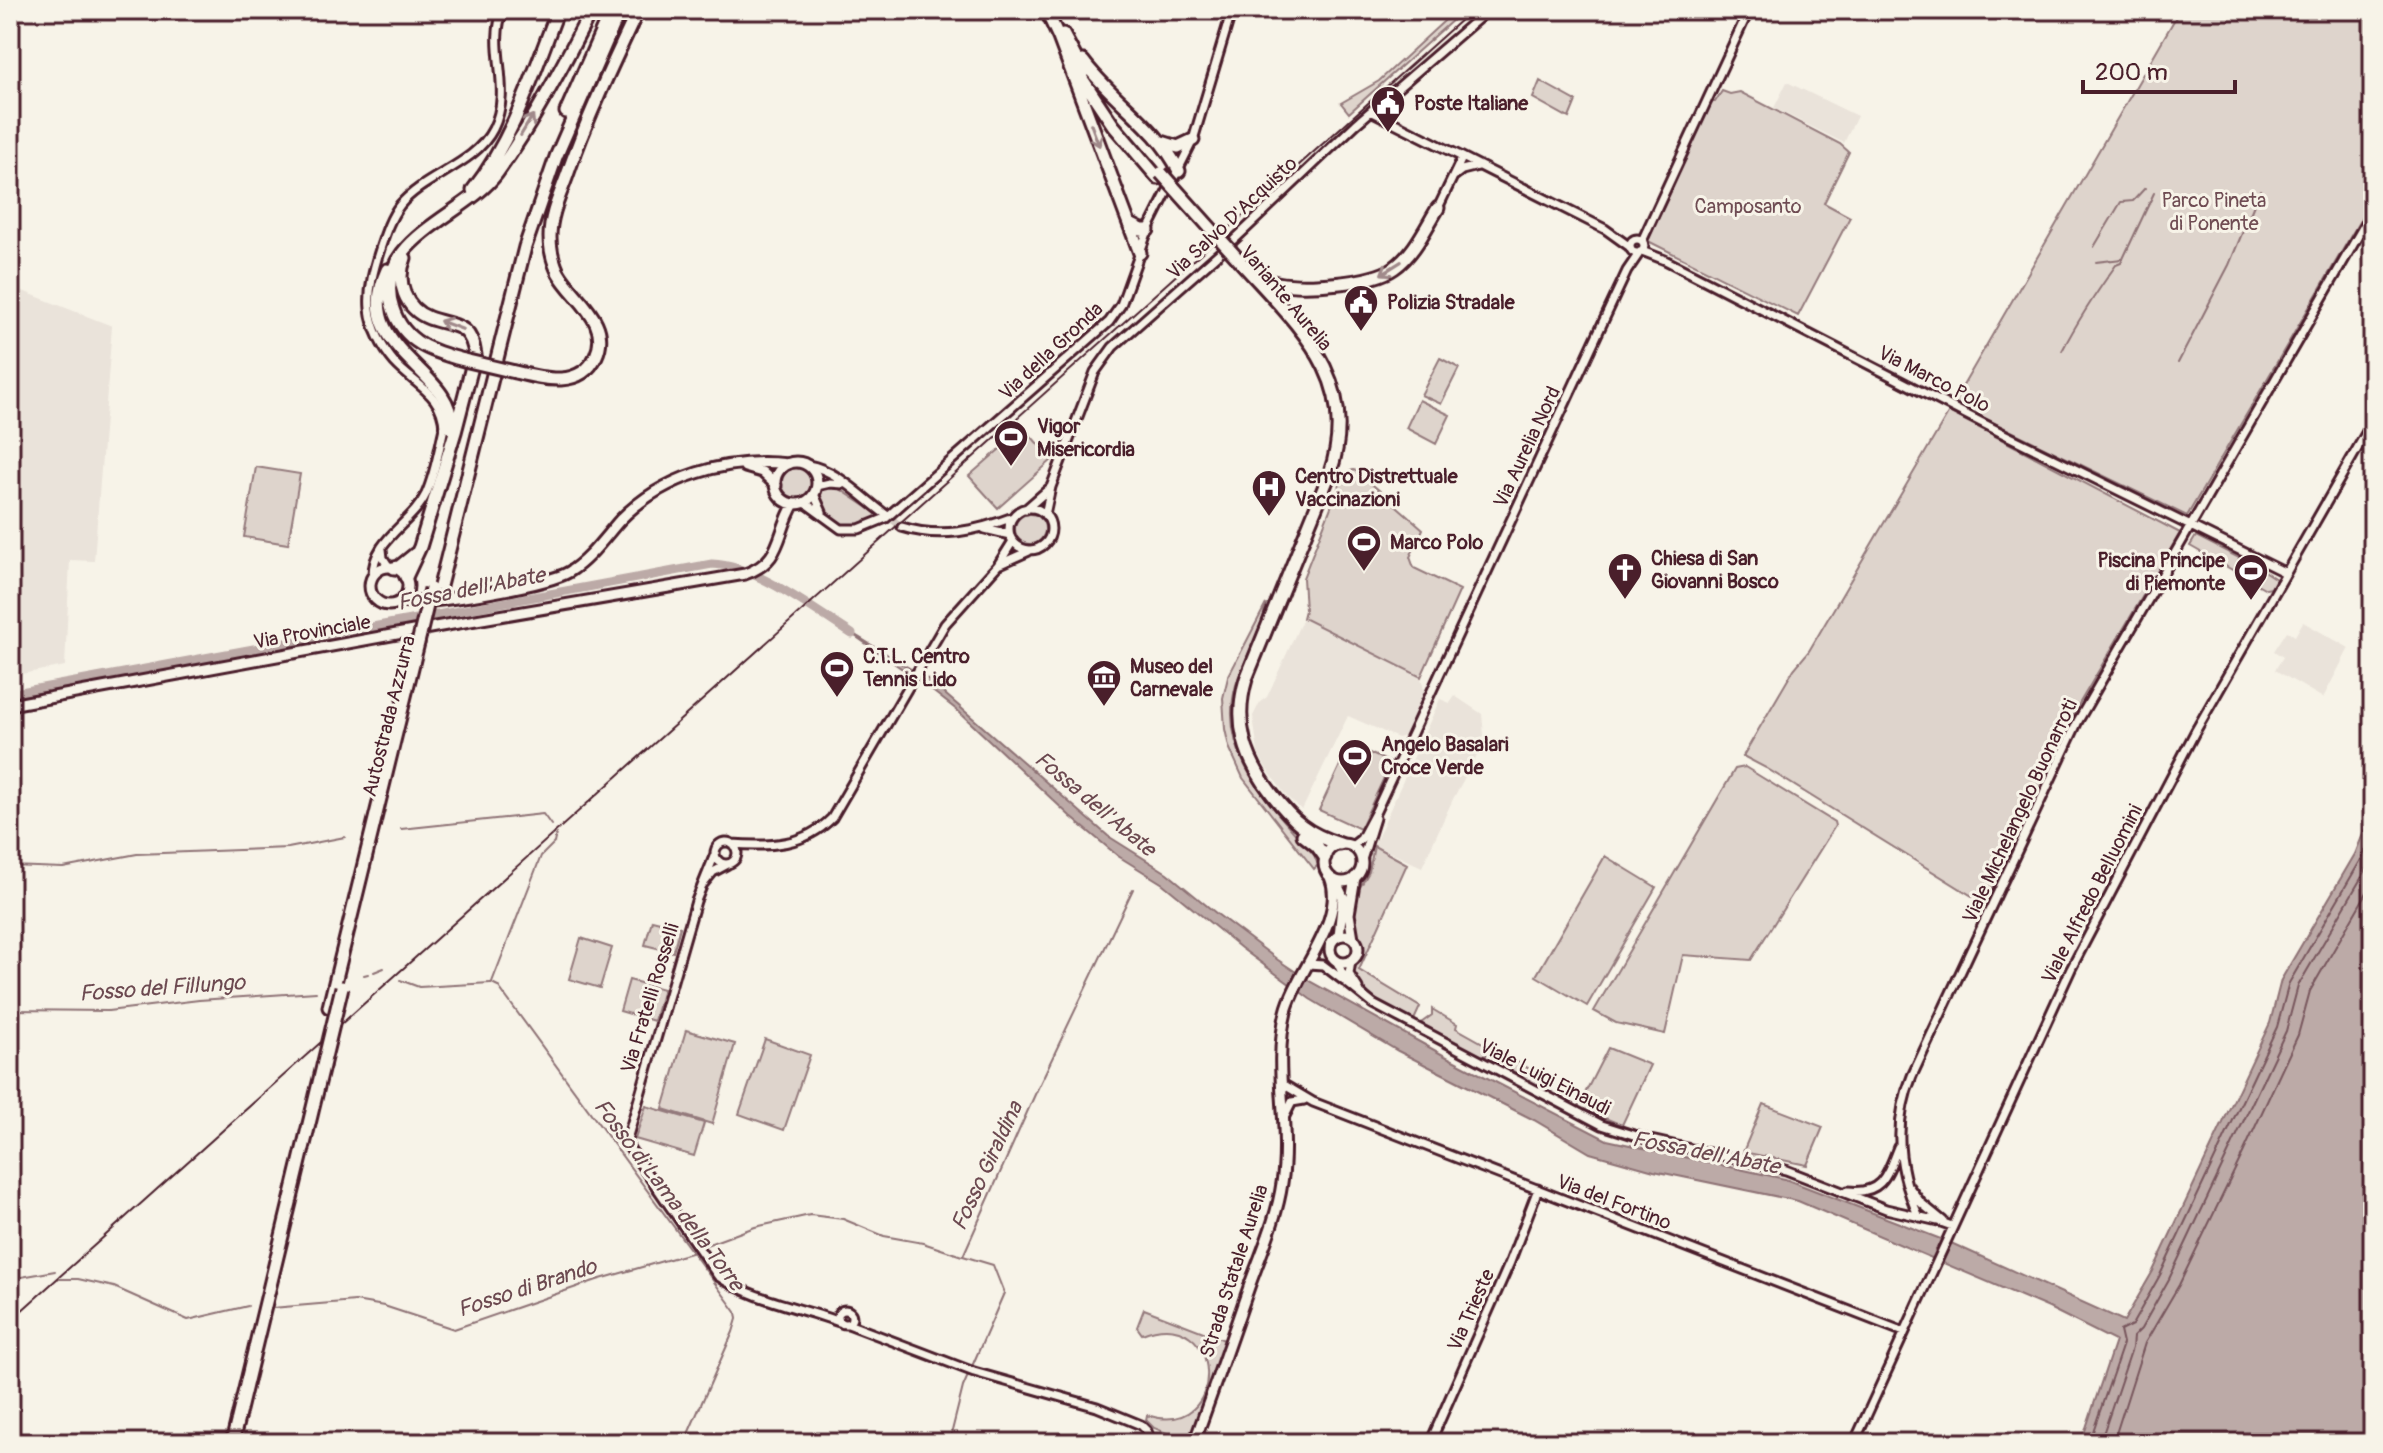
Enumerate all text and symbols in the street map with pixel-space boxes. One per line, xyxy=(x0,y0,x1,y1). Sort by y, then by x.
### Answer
scale bar xyxy=(2083,44,2235,94)
text: 200 m xyxy=(2095,58,2168,87)
public building icon: Poste Italiane xyxy=(1369,84,1407,134)
place label: Poste Italiane xyxy=(1414,91,1529,116)
one-way arrow xyxy=(519,114,535,137)
one-way arrow xyxy=(1089,122,1103,147)
street label: Via Salvo D'Acquisto xyxy=(1162,151,1303,285)
park label: Parco Pineta di Ponente xyxy=(2162,188,2266,236)
park label: Camposanto xyxy=(1694,194,1802,219)
street label: Variante Aurelia xyxy=(1234,240,1338,356)
one-way arrow xyxy=(1380,260,1402,277)
public building icon: Polizia Stradale xyxy=(1342,283,1380,333)
place label: Polizia Stradale xyxy=(1387,290,1516,315)
street label: Via della Gronda xyxy=(994,296,1108,406)
one-way arrow xyxy=(439,317,464,331)
street label: Via Marco Polo xyxy=(1874,340,1994,418)
street label: Via Aurelia Nord xyxy=(1488,382,1566,512)
place label: Vigor Misericordia xyxy=(1037,414,1135,462)
sports icon: Vigor Misericordia xyxy=(992,418,1030,468)
place label: Centro Distrettuale Vaccinazioni xyxy=(1295,464,1459,512)
hospital icon: Centro Distrettuale Vaccinazioni xyxy=(1250,468,1288,518)
sports icon: Marco Polo xyxy=(1345,523,1383,573)
place label: Marco Polo xyxy=(1390,530,1484,555)
place label: Chiesa di San Giovanni Bosco xyxy=(1651,546,1779,594)
place label: Piscina Principe di Piemonte xyxy=(2098,548,2226,596)
church icon: Chiesa di San Giovanni Bosco xyxy=(1606,551,1644,601)
sports icon: Piscina Principe di Piemonte xyxy=(2232,552,2270,602)
water label: Fossa dell'Abate xyxy=(395,561,549,617)
street label: Via Provinciale xyxy=(251,609,373,655)
street label: Autostrada Azzurra xyxy=(357,633,421,799)
place label: C.T.L. Centro Tennis Lido xyxy=(862,644,970,692)
sports icon: C.T.L. Centro Tennis Lido xyxy=(818,649,856,699)
place label: Museo del Carnevale xyxy=(1130,654,1214,702)
museum icon: Museo del Carnevale xyxy=(1085,658,1123,708)
street label: Viale Michelangelo Buonarroti xyxy=(1957,695,2083,927)
place label: Angelo Basalari Croce Verde xyxy=(1381,732,1509,780)
sports icon: Angelo Basalari Croce Verde xyxy=(1336,737,1374,787)
water label: Fossa dell'Abate xyxy=(1029,745,1163,864)
street label: Viale Alfredo Belluomini xyxy=(2036,800,2148,988)
street label: Via Fratelli Rosselli xyxy=(615,920,685,1076)
water label: Fosso del Fillungo xyxy=(78,968,248,1008)
street label: Viale Luigi Einaudi xyxy=(1475,1033,1615,1121)
water label: Fosso di Lama della Torre xyxy=(588,1093,752,1298)
water label: Fosso Giraldina xyxy=(945,1095,1030,1235)
water label: Fossa dell'Abate xyxy=(1630,1125,1784,1181)
street label: Via del Fortino xyxy=(1553,1169,1675,1235)
street label: Strada Statale Aurelia xyxy=(1194,1181,1274,1361)
water label: Fosso di Brando xyxy=(454,1252,602,1324)
street label: Via Trieste xyxy=(1442,1265,1500,1355)

